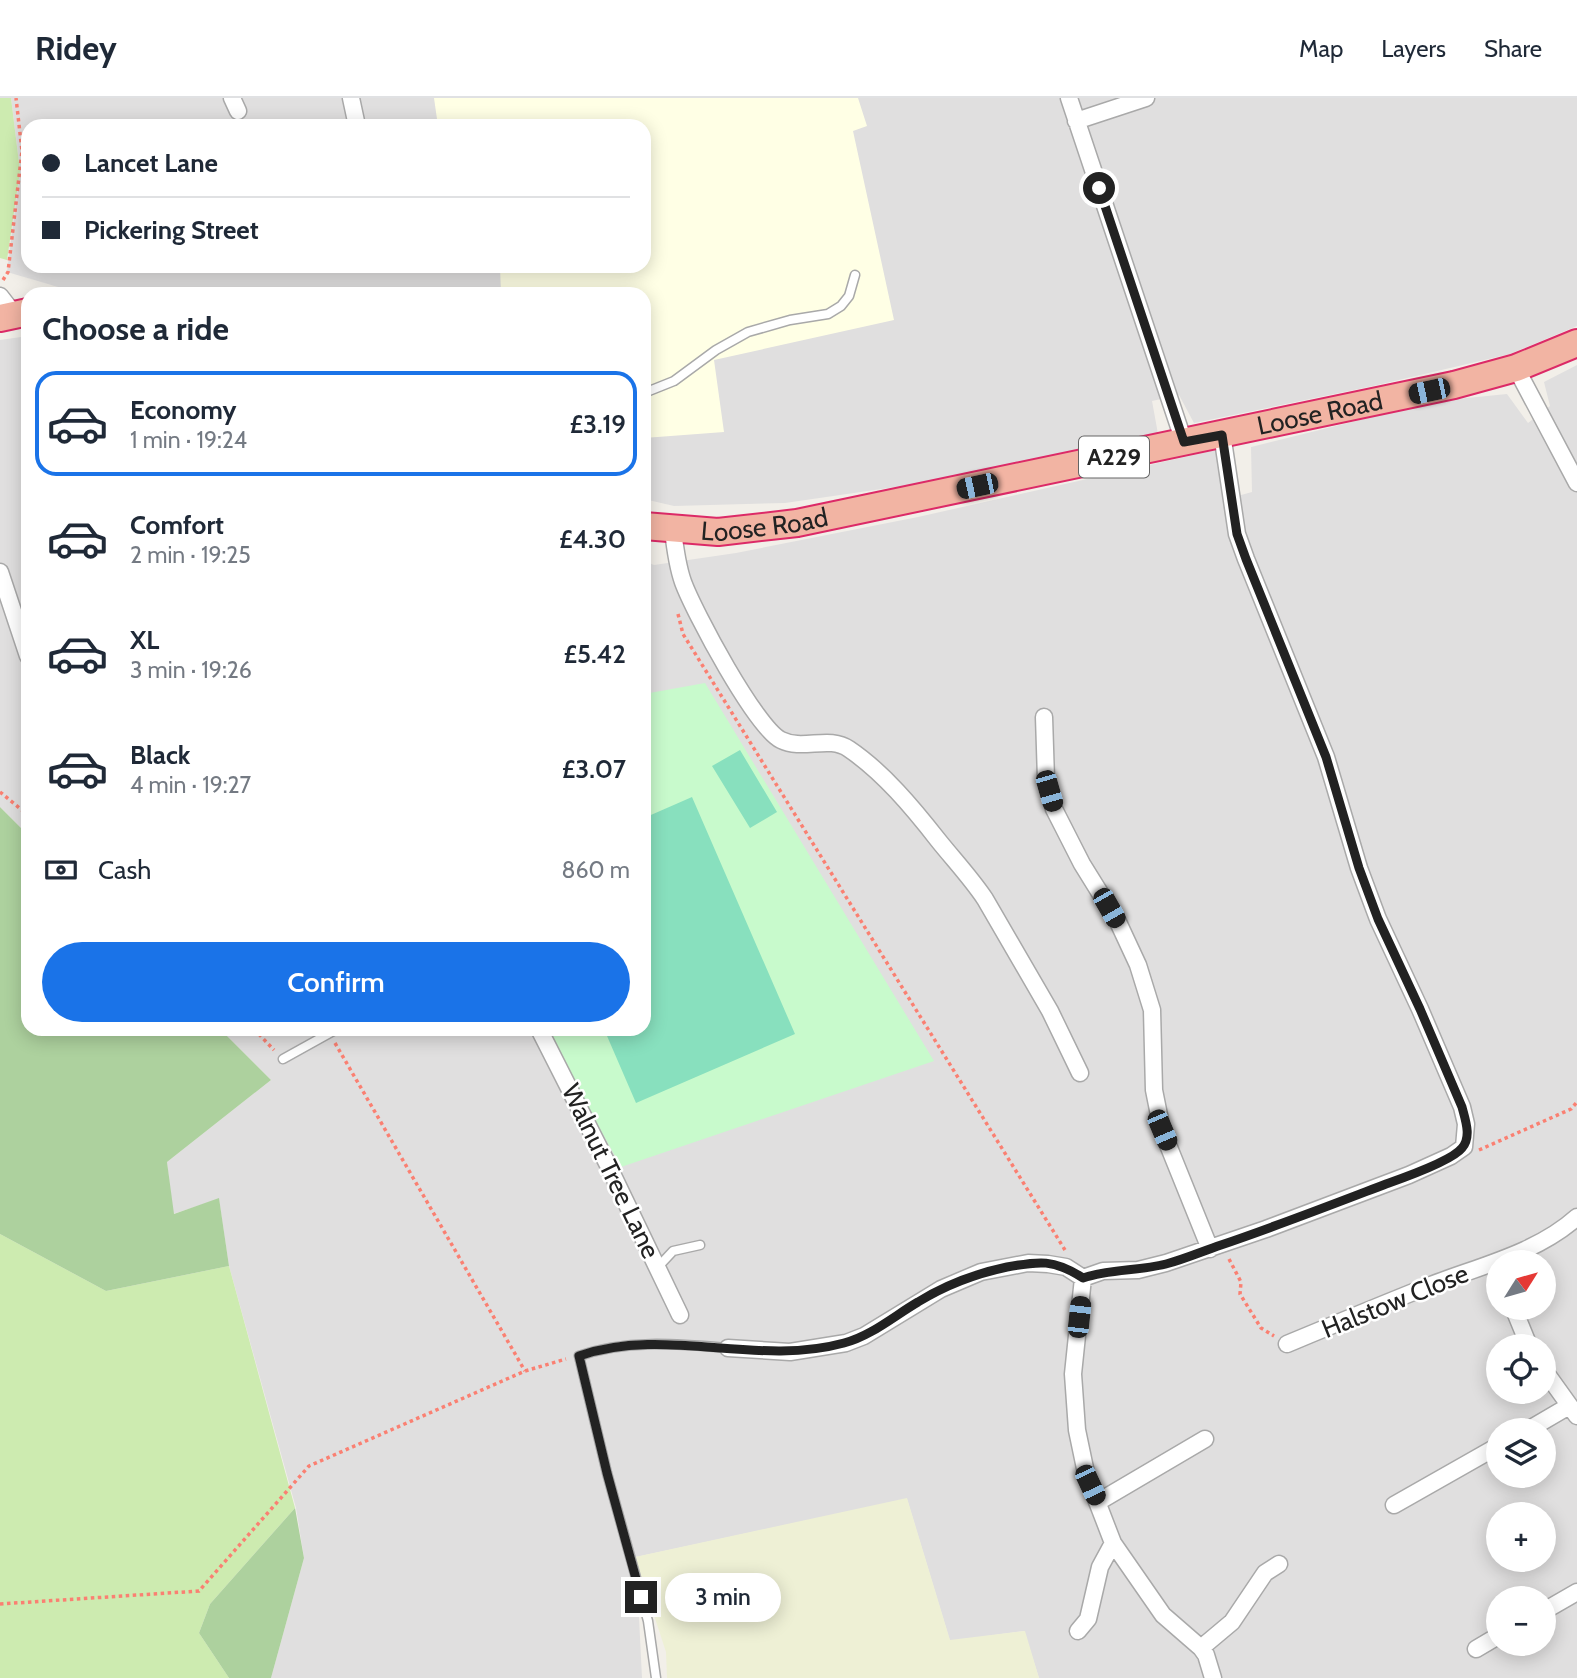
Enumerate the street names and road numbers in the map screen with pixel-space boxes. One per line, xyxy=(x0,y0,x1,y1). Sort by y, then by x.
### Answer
street label: Loose Road xyxy=(1254,384,1386,442)
road number: A229 xyxy=(1079,436,1149,478)
street label: Loose Road xyxy=(700,501,831,548)
street label: Walnut Tree Lane xyxy=(555,1079,667,1263)
street label: Halstow Close xyxy=(1317,1257,1473,1345)

